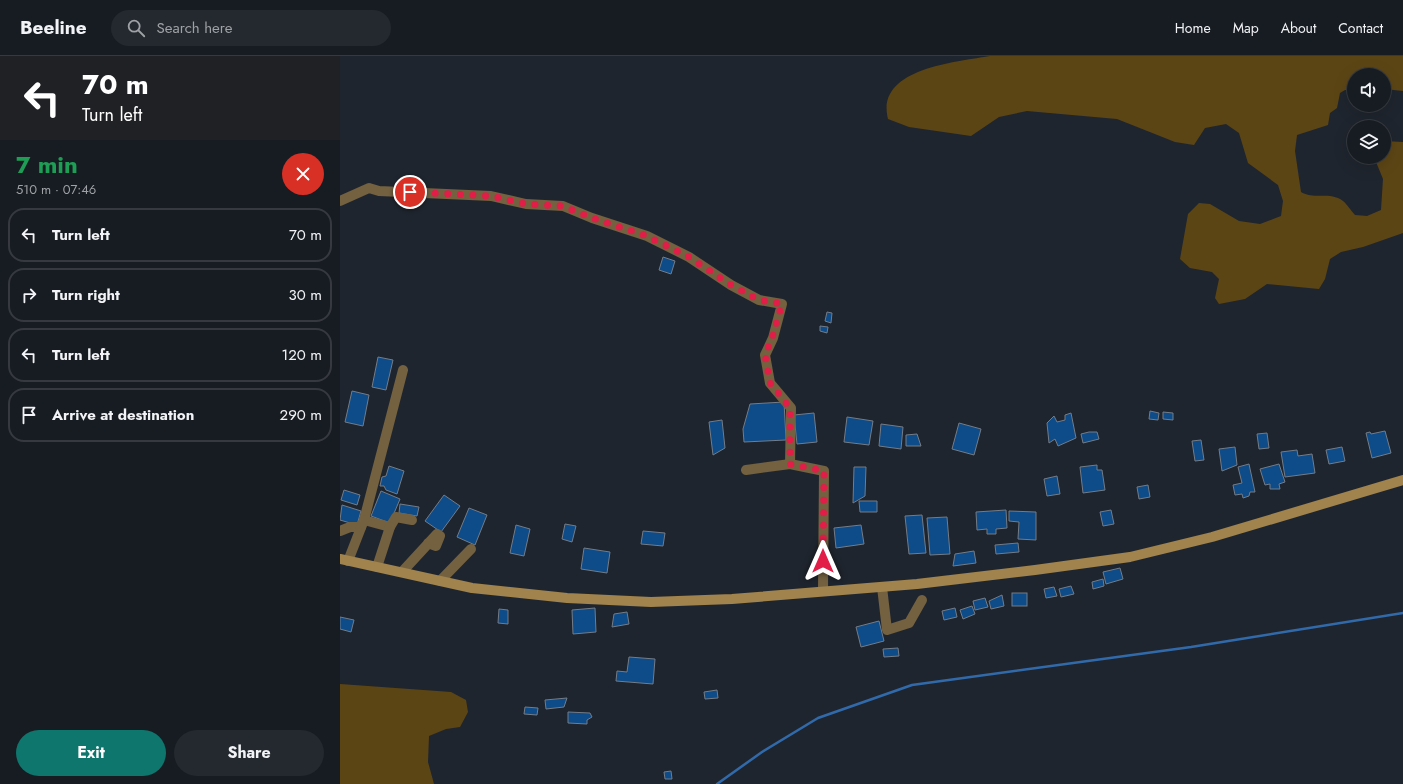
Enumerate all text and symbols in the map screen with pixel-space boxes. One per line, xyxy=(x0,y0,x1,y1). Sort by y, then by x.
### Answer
search box xyxy=(111,10,391,46)
text: Beeline xyxy=(20,14,87,41)
icon: search xyxy=(125,17,147,39)
text: Search here xyxy=(157,17,232,39)
text: Home xyxy=(1175,18,1211,38)
text: Map xyxy=(1233,18,1259,38)
text: About xyxy=(1281,18,1316,38)
text: Contact xyxy=(1338,18,1383,38)
text: 70 m xyxy=(82,64,149,105)
map controls xyxy=(1347,68,1391,164)
button: sound xyxy=(1347,68,1391,112)
icon: left xyxy=(16,72,68,124)
text: Turn left xyxy=(82,102,142,128)
button: layers xyxy=(1347,120,1391,164)
text: 7 min xyxy=(16,147,78,182)
button: close xyxy=(282,153,324,195)
pin xyxy=(393,175,427,209)
text: 510 m · 07:46 xyxy=(16,180,96,199)
icon: arrive xyxy=(399,181,421,203)
icon: left xyxy=(18,224,40,246)
text: Turn left xyxy=(52,224,110,246)
text: 70 m xyxy=(289,224,322,246)
icon: right xyxy=(18,284,40,306)
text: Turn right xyxy=(52,284,120,306)
text: 30 m xyxy=(289,284,322,306)
icon: left xyxy=(18,344,40,366)
text: Turn left xyxy=(52,344,110,366)
text: 120 m xyxy=(282,344,322,366)
icon: arrive xyxy=(18,404,40,426)
text: Arrive at destination xyxy=(52,404,194,426)
text: 290 m xyxy=(280,404,322,426)
position arrow xyxy=(802,540,844,582)
button: Exit xyxy=(16,730,166,776)
button: Share xyxy=(174,730,324,776)

